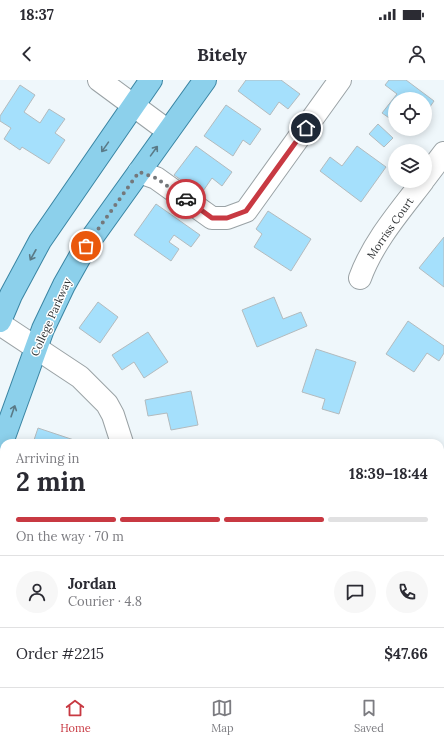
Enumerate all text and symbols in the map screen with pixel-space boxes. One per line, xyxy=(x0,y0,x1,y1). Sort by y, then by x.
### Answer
text: 18:37 xyxy=(20,5,54,24)
icon: back xyxy=(16,43,38,65)
text: Bitely xyxy=(197,43,247,66)
icon: person xyxy=(406,43,428,65)
map controls xyxy=(388,92,432,188)
button: locate xyxy=(388,92,432,136)
pin xyxy=(289,111,323,145)
icon: home xyxy=(295,117,317,139)
one-way arrow xyxy=(101,141,109,152)
button: layers xyxy=(388,144,432,188)
one-way arrow xyxy=(150,145,158,156)
courier xyxy=(166,179,206,219)
icon: car xyxy=(175,188,197,210)
street label: Morriss Court xyxy=(364,194,417,261)
pin xyxy=(69,229,103,263)
icon: bag xyxy=(75,235,97,257)
one-way arrow xyxy=(28,249,36,261)
street label: College Parkway xyxy=(28,276,75,358)
one-way arrow xyxy=(10,405,18,417)
text: Arriving in xyxy=(16,450,79,467)
text: 18:39–18:44 xyxy=(349,464,428,483)
text: 2 min xyxy=(16,465,86,498)
text: On the way · 70 m xyxy=(16,528,124,545)
button: person xyxy=(16,571,58,613)
button: chat xyxy=(334,571,376,613)
button: phone xyxy=(386,571,428,613)
text: Jordan xyxy=(68,574,116,593)
text: Courier · 4.8 xyxy=(68,593,142,610)
text: Order #2215 xyxy=(16,644,104,663)
text: $47.66 xyxy=(384,644,428,663)
tab: Home xyxy=(60,697,91,735)
tab: Map xyxy=(211,697,234,735)
tab: Saved xyxy=(354,697,384,735)

